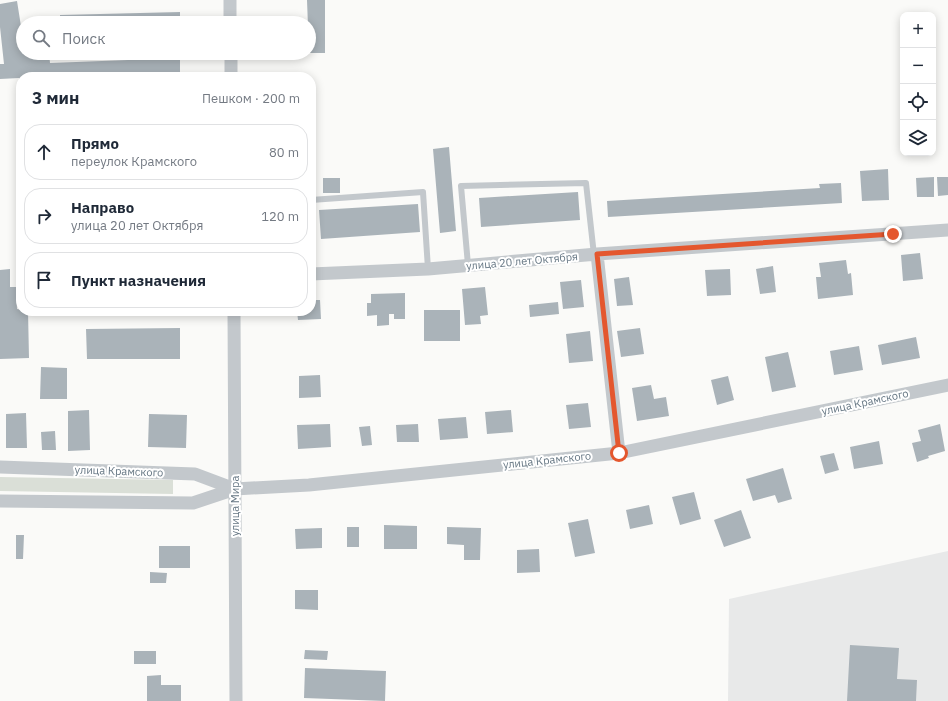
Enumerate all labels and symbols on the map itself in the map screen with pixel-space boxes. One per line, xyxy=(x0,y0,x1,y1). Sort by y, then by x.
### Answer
route end xyxy=(884,225,902,243)
street label: улица 20 лет Октября xyxy=(466,249,578,273)
street label: улица Крамского xyxy=(820,386,910,418)
route start xyxy=(610,444,628,462)
street label: улица Крамского xyxy=(502,448,592,472)
street label: улица Крамского xyxy=(75,462,163,480)
street label: улица Мира xyxy=(228,476,242,536)

